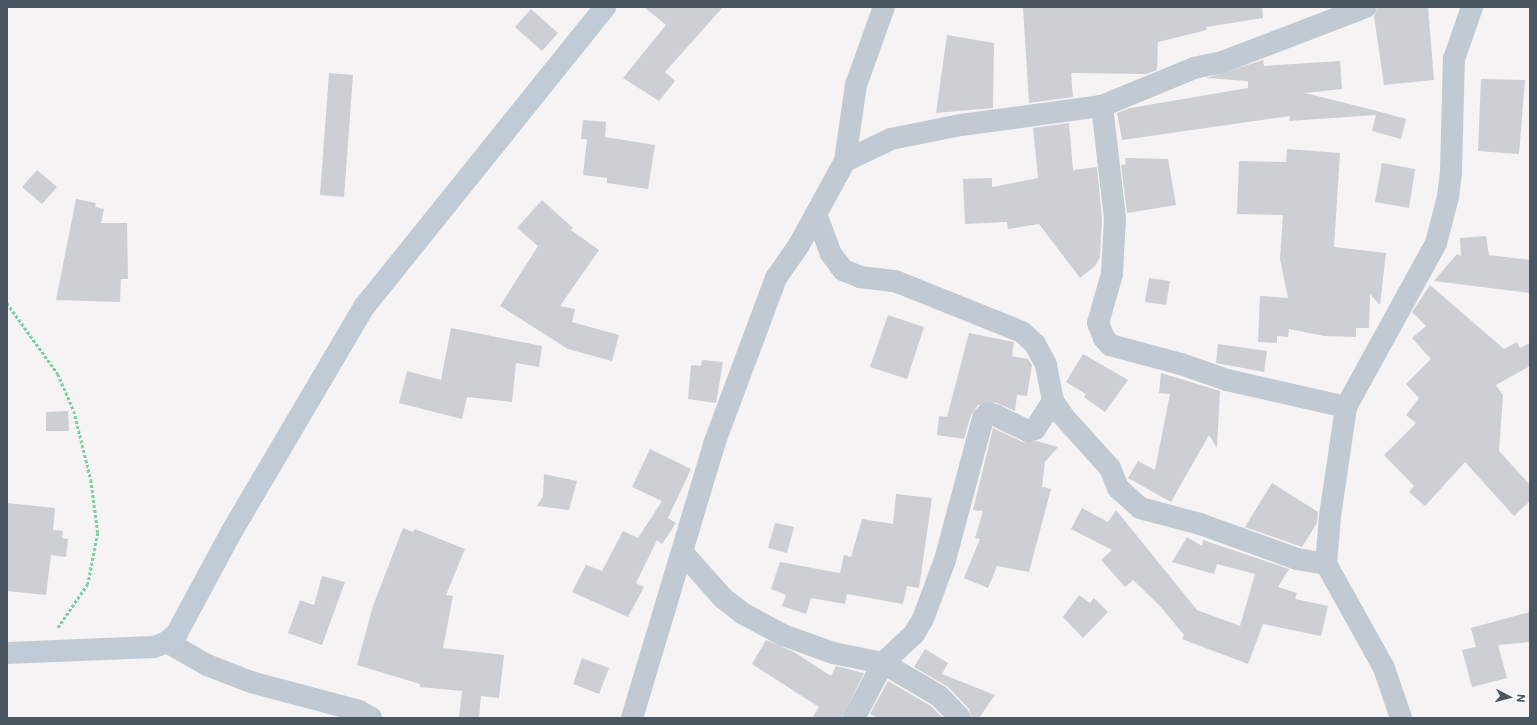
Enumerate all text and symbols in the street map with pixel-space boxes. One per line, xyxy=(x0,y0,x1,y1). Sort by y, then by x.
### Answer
north arrow xyxy=(1489,677,1529,717)
text: N xyxy=(1515,694,1528,703)

